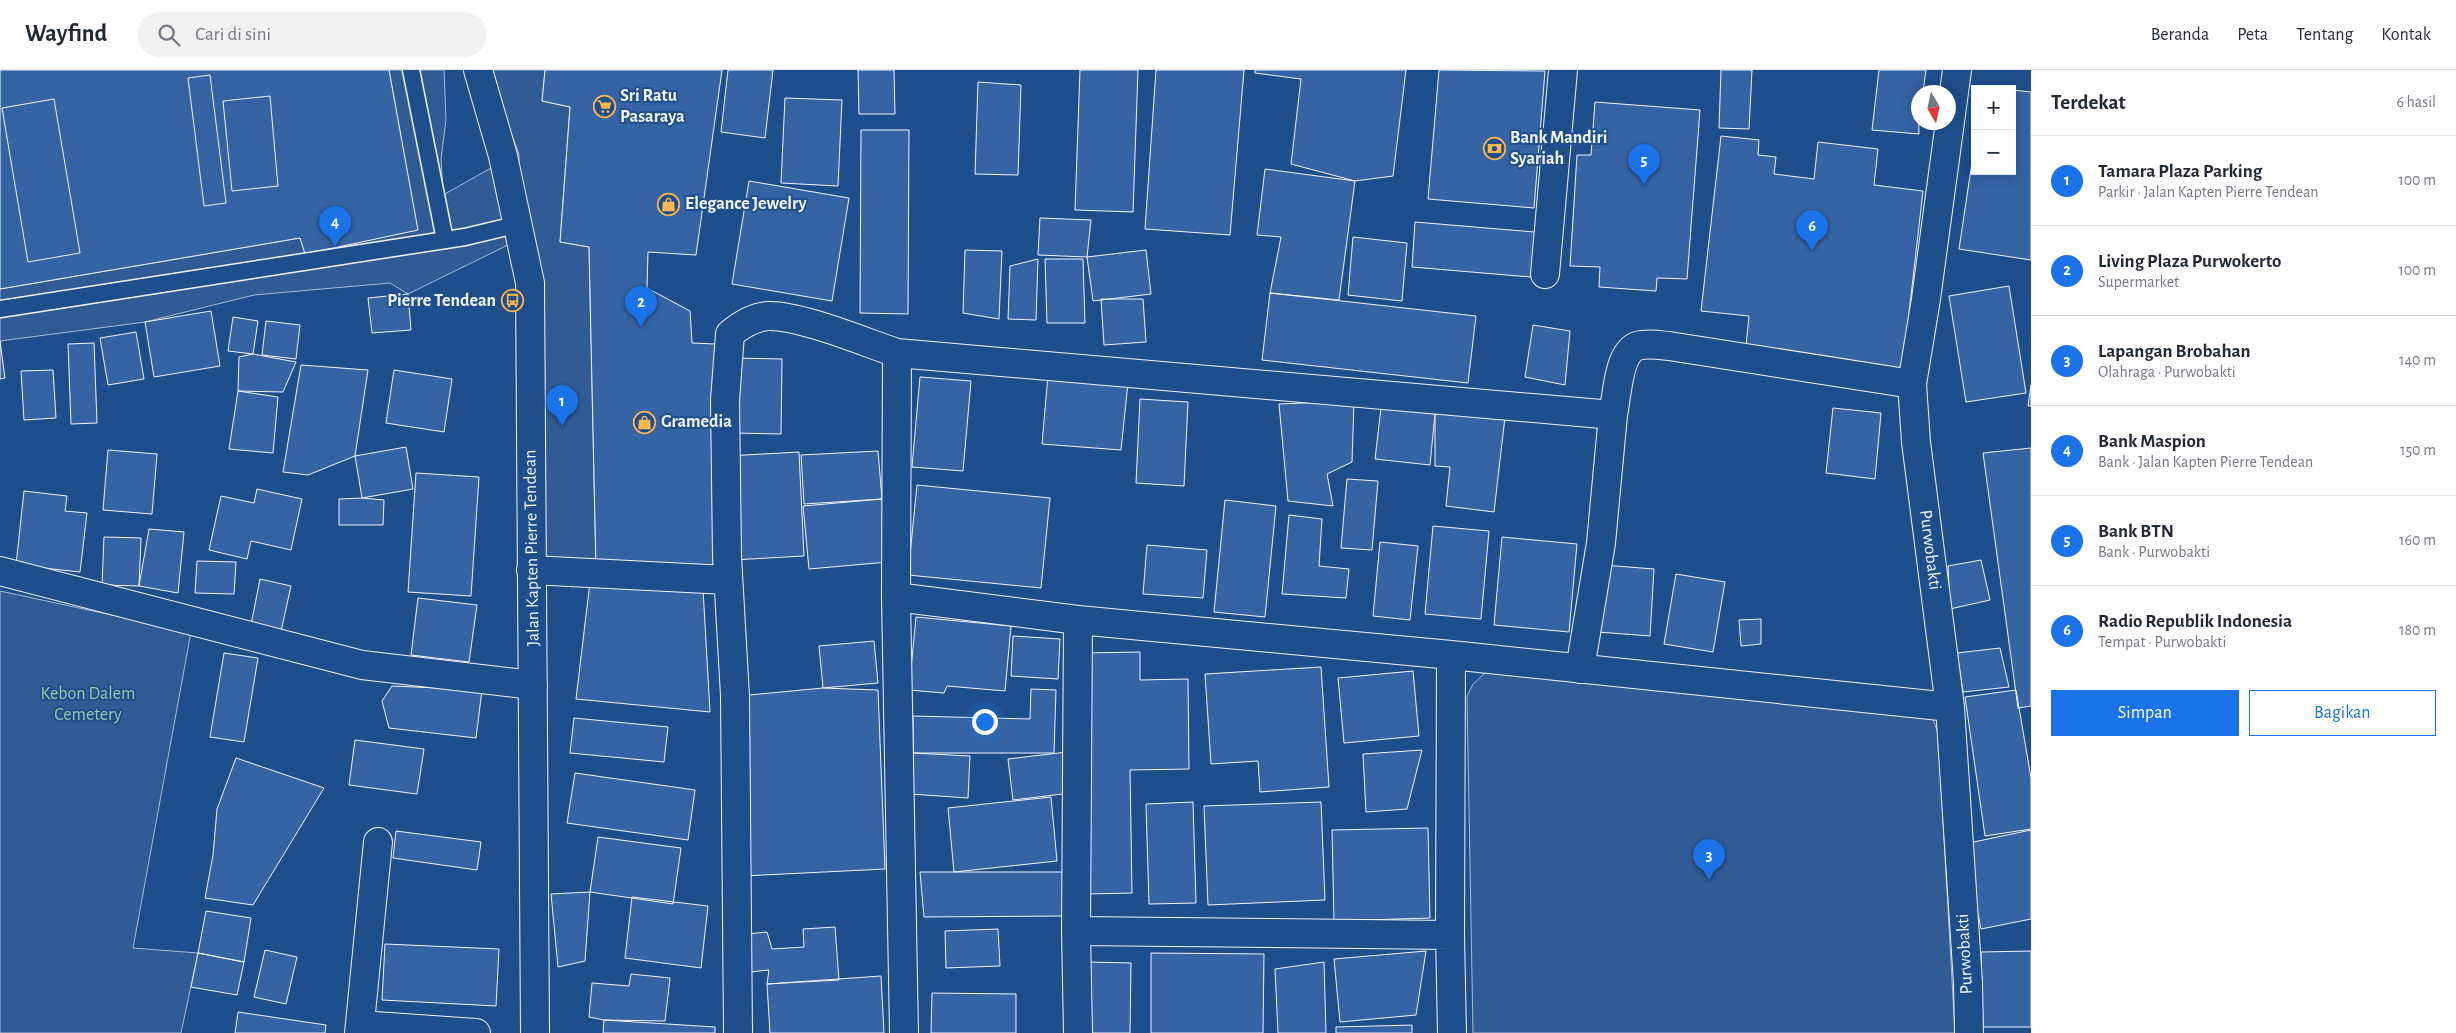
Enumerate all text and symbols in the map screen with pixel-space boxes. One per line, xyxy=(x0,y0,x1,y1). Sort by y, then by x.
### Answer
search box xyxy=(137,12,487,57)
icon: search xyxy=(155,21,183,49)
text: Wayfind xyxy=(25,22,107,46)
text: Cari di sini xyxy=(195,25,271,44)
text: Beranda xyxy=(2151,26,2209,44)
text: Peta xyxy=(2237,26,2268,44)
text: Tentang xyxy=(2296,26,2353,44)
text: Kontak xyxy=(2381,26,2431,44)
north arrow xyxy=(1911,85,1956,130)
map controls xyxy=(1971,85,2016,175)
button: + xyxy=(1971,85,2016,130)
place label: Sri Ratu Pasaraya xyxy=(620,87,685,126)
text: Terdekat xyxy=(2051,92,2126,113)
supermarket icon: Sri Ratu Pasaraya xyxy=(592,94,616,118)
text: 6 hasil xyxy=(2396,94,2436,110)
place label: Bank Mandiri Syariah xyxy=(1510,129,1608,168)
button: − xyxy=(1971,130,2016,175)
bank icon: Bank Mandiri Syariah xyxy=(1482,136,1506,160)
pin: 5 xyxy=(1628,144,1660,185)
text: Tamara Plaza Parking xyxy=(2098,162,2262,181)
text: 1 xyxy=(2064,172,2070,188)
text: 100 m xyxy=(2398,172,2436,188)
text: Parkir · Jalan Kapten Pierre Tendean xyxy=(2098,184,2318,200)
shop icon: Elegance Jewelry xyxy=(657,192,681,216)
place label: Elegance Jewelry xyxy=(685,195,807,213)
pin: 4 xyxy=(319,206,351,247)
pin: 6 xyxy=(1796,210,1828,251)
text: Living Plaza Purwokerto xyxy=(2098,252,2281,271)
text: 2 xyxy=(2063,262,2071,278)
text: 100 m xyxy=(2398,262,2436,278)
text: Supermarket xyxy=(2098,274,2179,290)
pin: 2 xyxy=(625,286,657,327)
bus stop icon: Pierre Tendean xyxy=(500,289,524,313)
place label: Pierre Tendean xyxy=(387,292,496,310)
text: Lapangan Brobahan xyxy=(2098,342,2251,361)
text: 3 xyxy=(2064,352,2070,368)
text: 140 m xyxy=(2399,352,2436,368)
text: Olahraga · Purwobakti xyxy=(2098,364,2236,380)
pin: 1 xyxy=(546,385,578,426)
shop icon: Gramedia xyxy=(633,410,657,434)
place label: Gramedia xyxy=(661,413,732,431)
text: Bank Maspion xyxy=(2098,432,2206,451)
text: 4 xyxy=(2063,442,2071,458)
text: 150 m xyxy=(2400,442,2436,458)
street label: Jalan Kapten Pierre Tendean xyxy=(521,449,543,647)
text: Bank · Jalan Kapten Pierre Tendean xyxy=(2098,454,2313,470)
street label: Purwobakti xyxy=(1916,509,1944,591)
text: Bank BTN xyxy=(2098,522,2174,541)
text: 5 xyxy=(2064,532,2070,548)
text: 160 m xyxy=(2399,532,2436,548)
text: Bank · Purwobakti xyxy=(2098,544,2210,560)
text: Radio Republik Indonesia xyxy=(2098,612,2292,631)
text: 6 xyxy=(2063,622,2071,638)
text: 180 m xyxy=(2399,622,2436,638)
text: Tempat · Purwobakti xyxy=(2098,634,2226,650)
park label: Kebon Dalem Cemetery xyxy=(41,685,136,724)
button: Simpan xyxy=(2051,690,2239,736)
button: Bagikan xyxy=(2249,690,2436,736)
your location xyxy=(972,709,998,735)
pin: 3 xyxy=(1693,839,1725,880)
street label: Purwobakti xyxy=(1954,913,1976,995)

